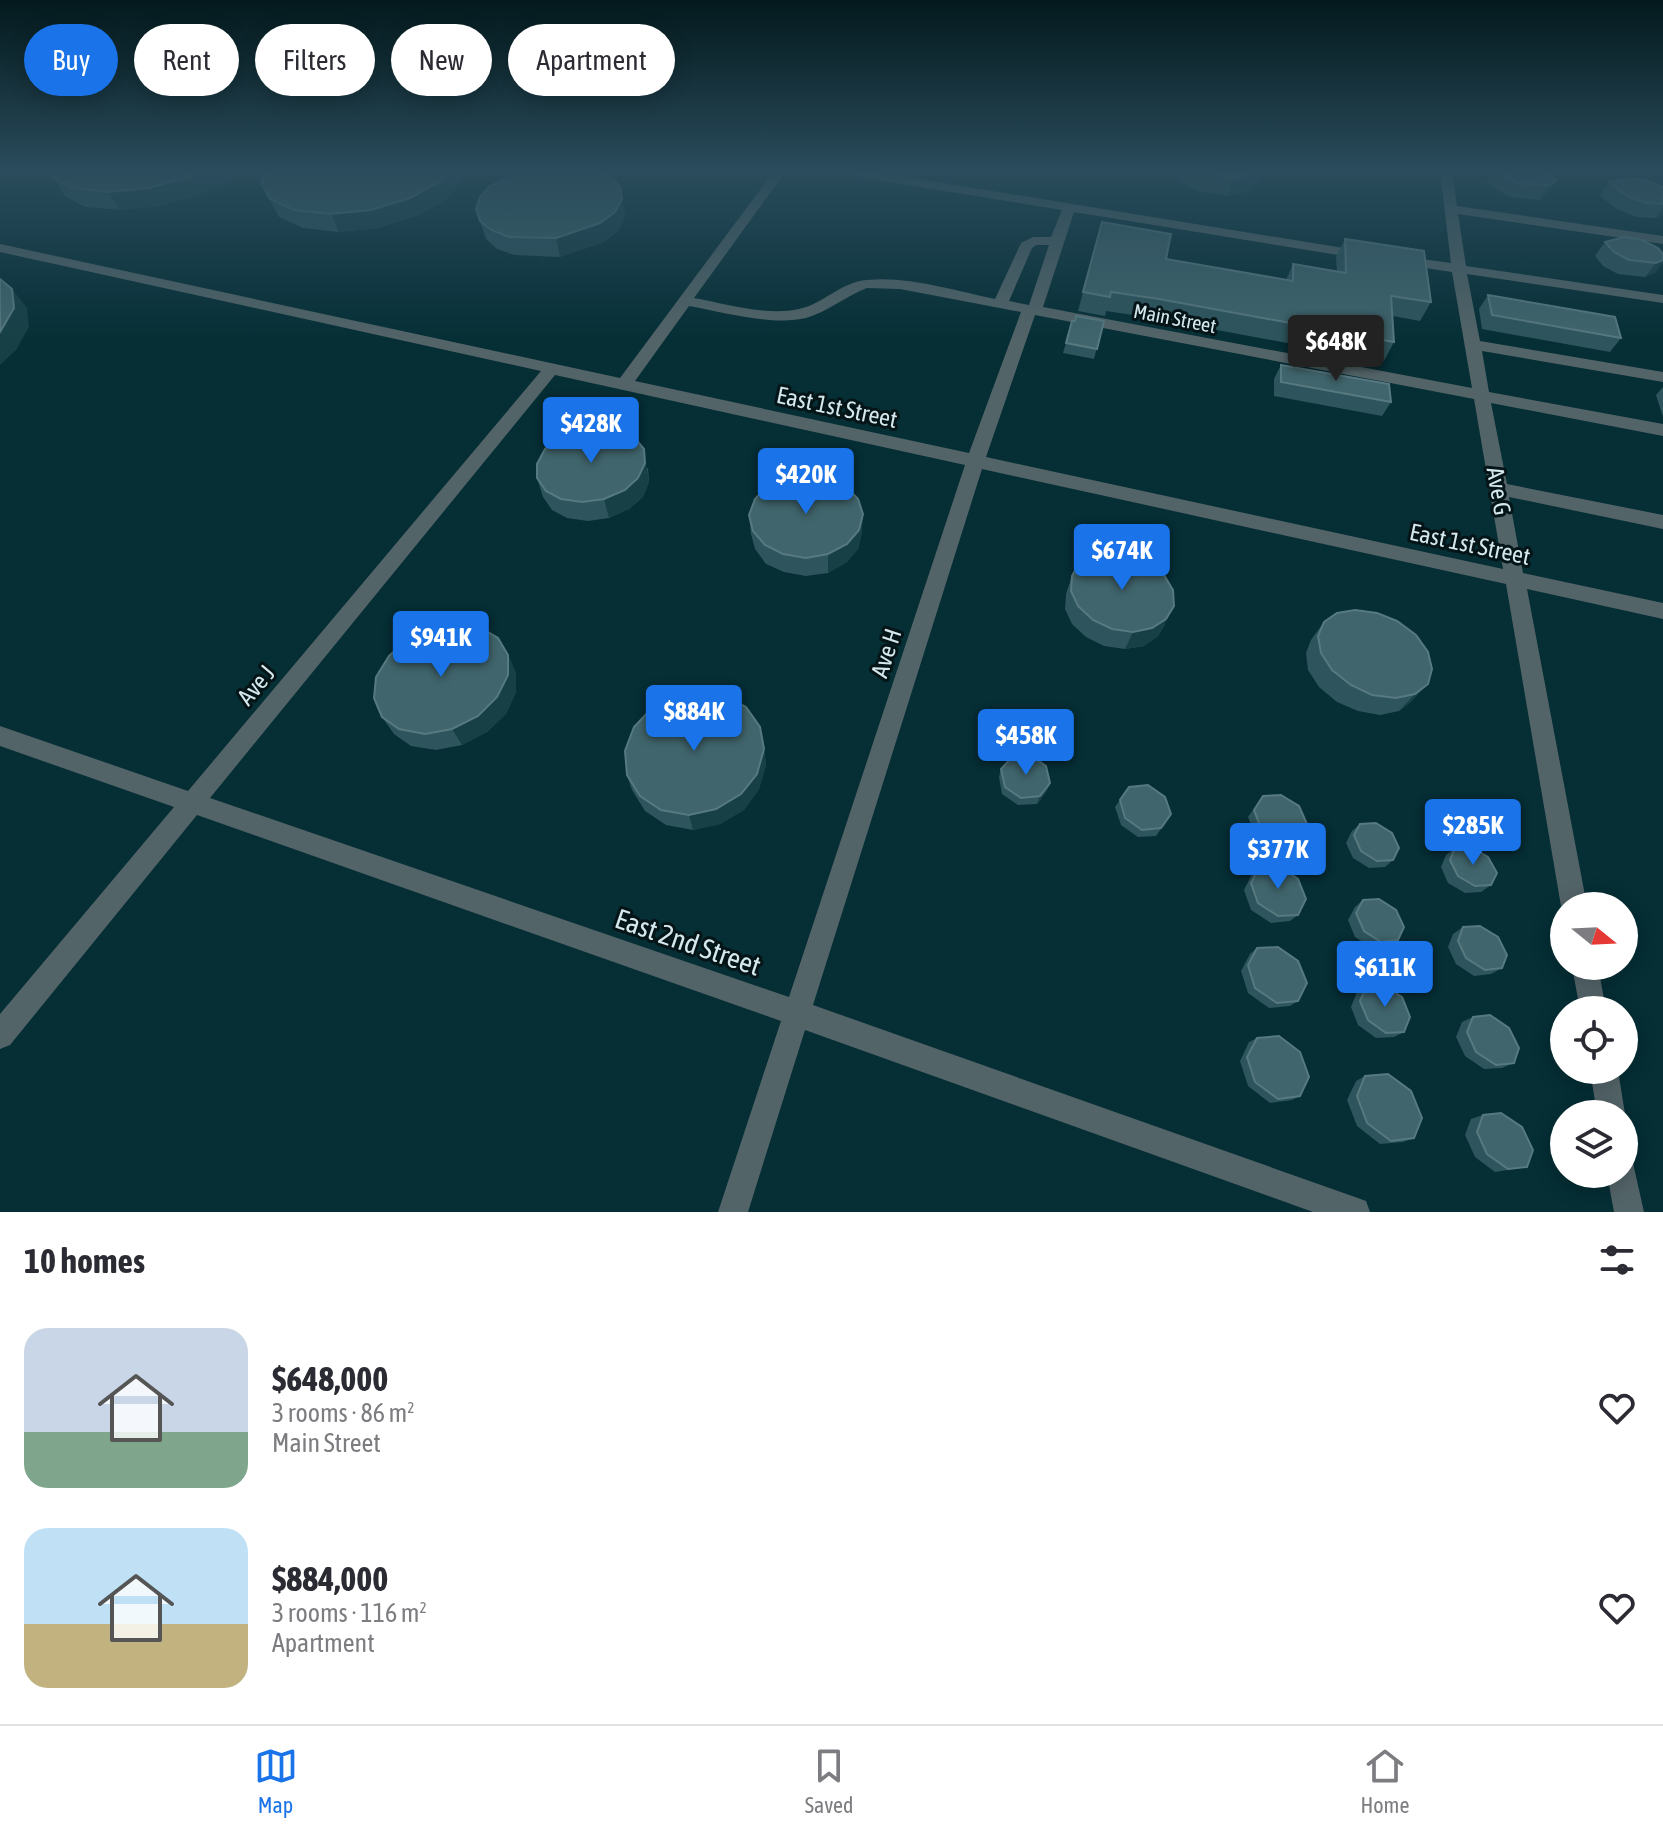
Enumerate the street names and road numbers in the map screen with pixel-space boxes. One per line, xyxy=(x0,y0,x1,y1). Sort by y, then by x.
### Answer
street label: Main Street xyxy=(1132,299,1218,337)
street label: East 1st Street xyxy=(774,381,900,433)
street label: Ave G xyxy=(1482,465,1516,517)
street label: East 1st Street xyxy=(1407,518,1533,570)
street label: Ave H xyxy=(866,625,906,681)
street label: Ave J xyxy=(232,660,280,710)
street label: East 2nd Street xyxy=(611,902,765,982)

